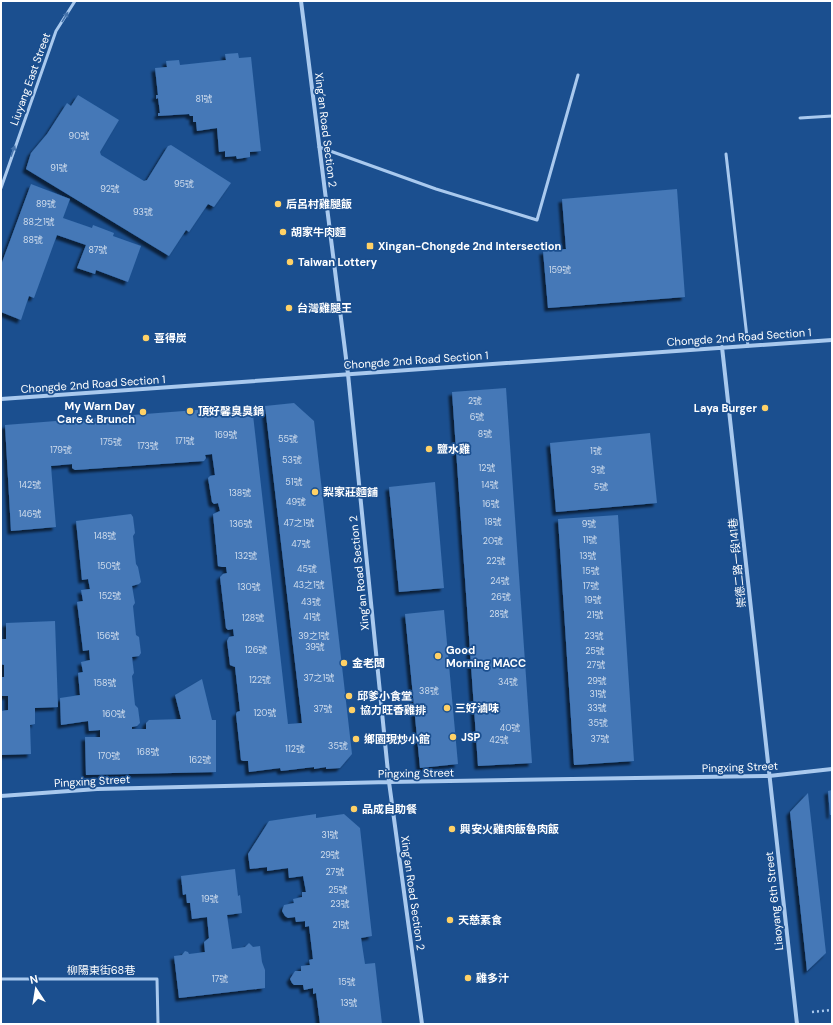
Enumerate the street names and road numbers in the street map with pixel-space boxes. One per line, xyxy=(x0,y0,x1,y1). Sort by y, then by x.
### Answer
street label: Liuyang East Street xyxy=(7,31,53,127)
street label: Xing’an Road Section 2 xyxy=(312,72,340,188)
street label: Chongde 2nd Road Section 1 xyxy=(666,325,812,349)
street label: Chongde 2nd Road Section 1 xyxy=(343,348,489,372)
street label: Chongde 2nd Road Section 1 xyxy=(20,372,166,396)
street label: Xing’an Road Section 2 xyxy=(346,515,372,631)
street label: 崇德二路一段141巷 xyxy=(725,517,749,609)
street label: Pingxing Street xyxy=(702,759,778,775)
street label: Pingxing Street xyxy=(378,765,454,781)
street label: Pingxing Street xyxy=(54,772,130,790)
street label: Xing’an Road Section 2 xyxy=(398,835,428,951)
street label: Liaoyang 6th Street xyxy=(762,851,786,951)
street label: 柳陽東街68巷 xyxy=(67,963,135,977)

